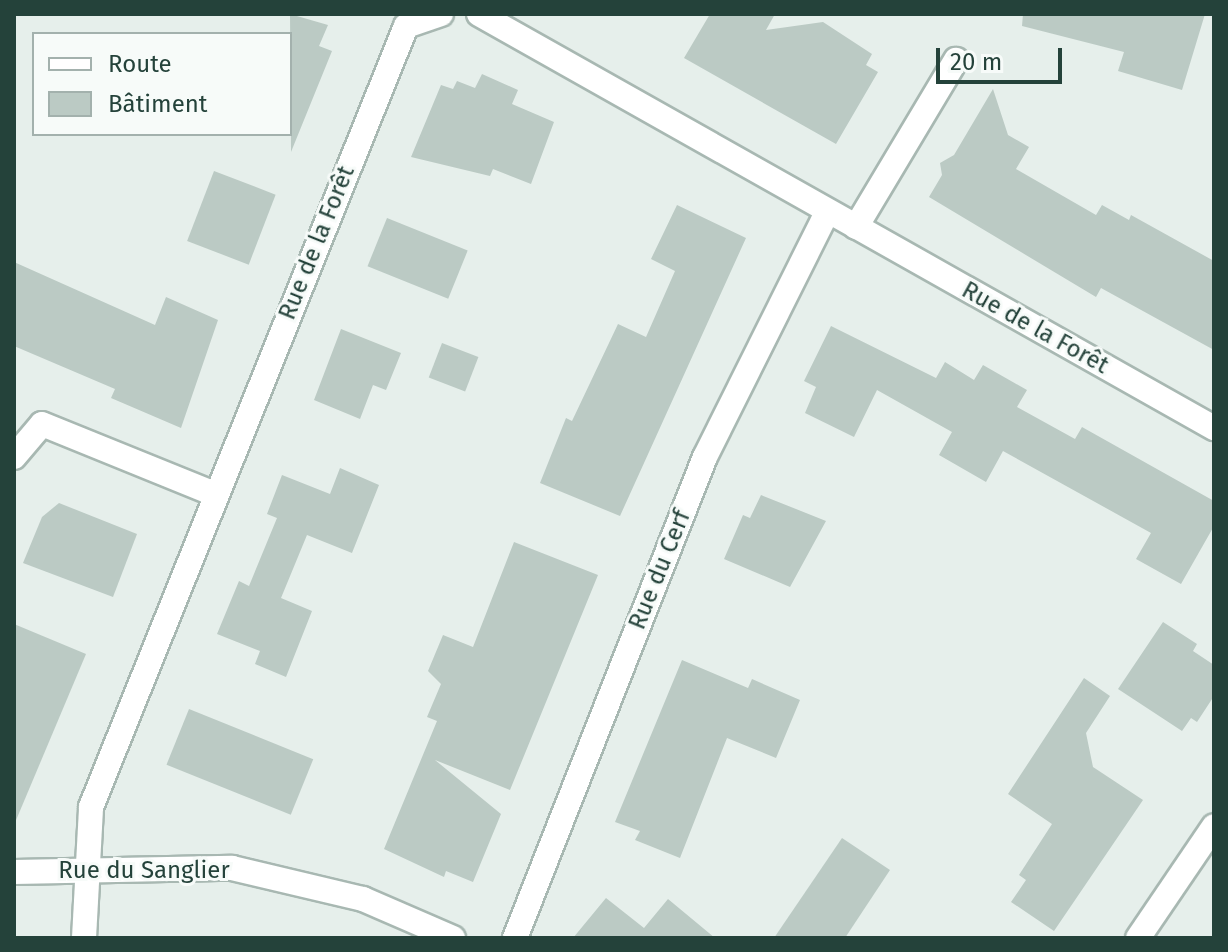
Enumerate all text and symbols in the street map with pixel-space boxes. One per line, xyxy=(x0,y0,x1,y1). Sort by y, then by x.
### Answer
legend xyxy=(32,32,292,136)
scale bar xyxy=(940,32,1066,82)
text: 20 m xyxy=(950,48,1002,76)
text: Route xyxy=(108,50,172,78)
text: Bâtiment xyxy=(108,90,207,118)
street label: Rue de la Forêt xyxy=(273,162,361,324)
street label: Rue de la Forêt xyxy=(957,276,1113,380)
street label: Rue du Cerf xyxy=(623,506,697,634)
street label: Rue du Sanglier xyxy=(58,857,230,885)

